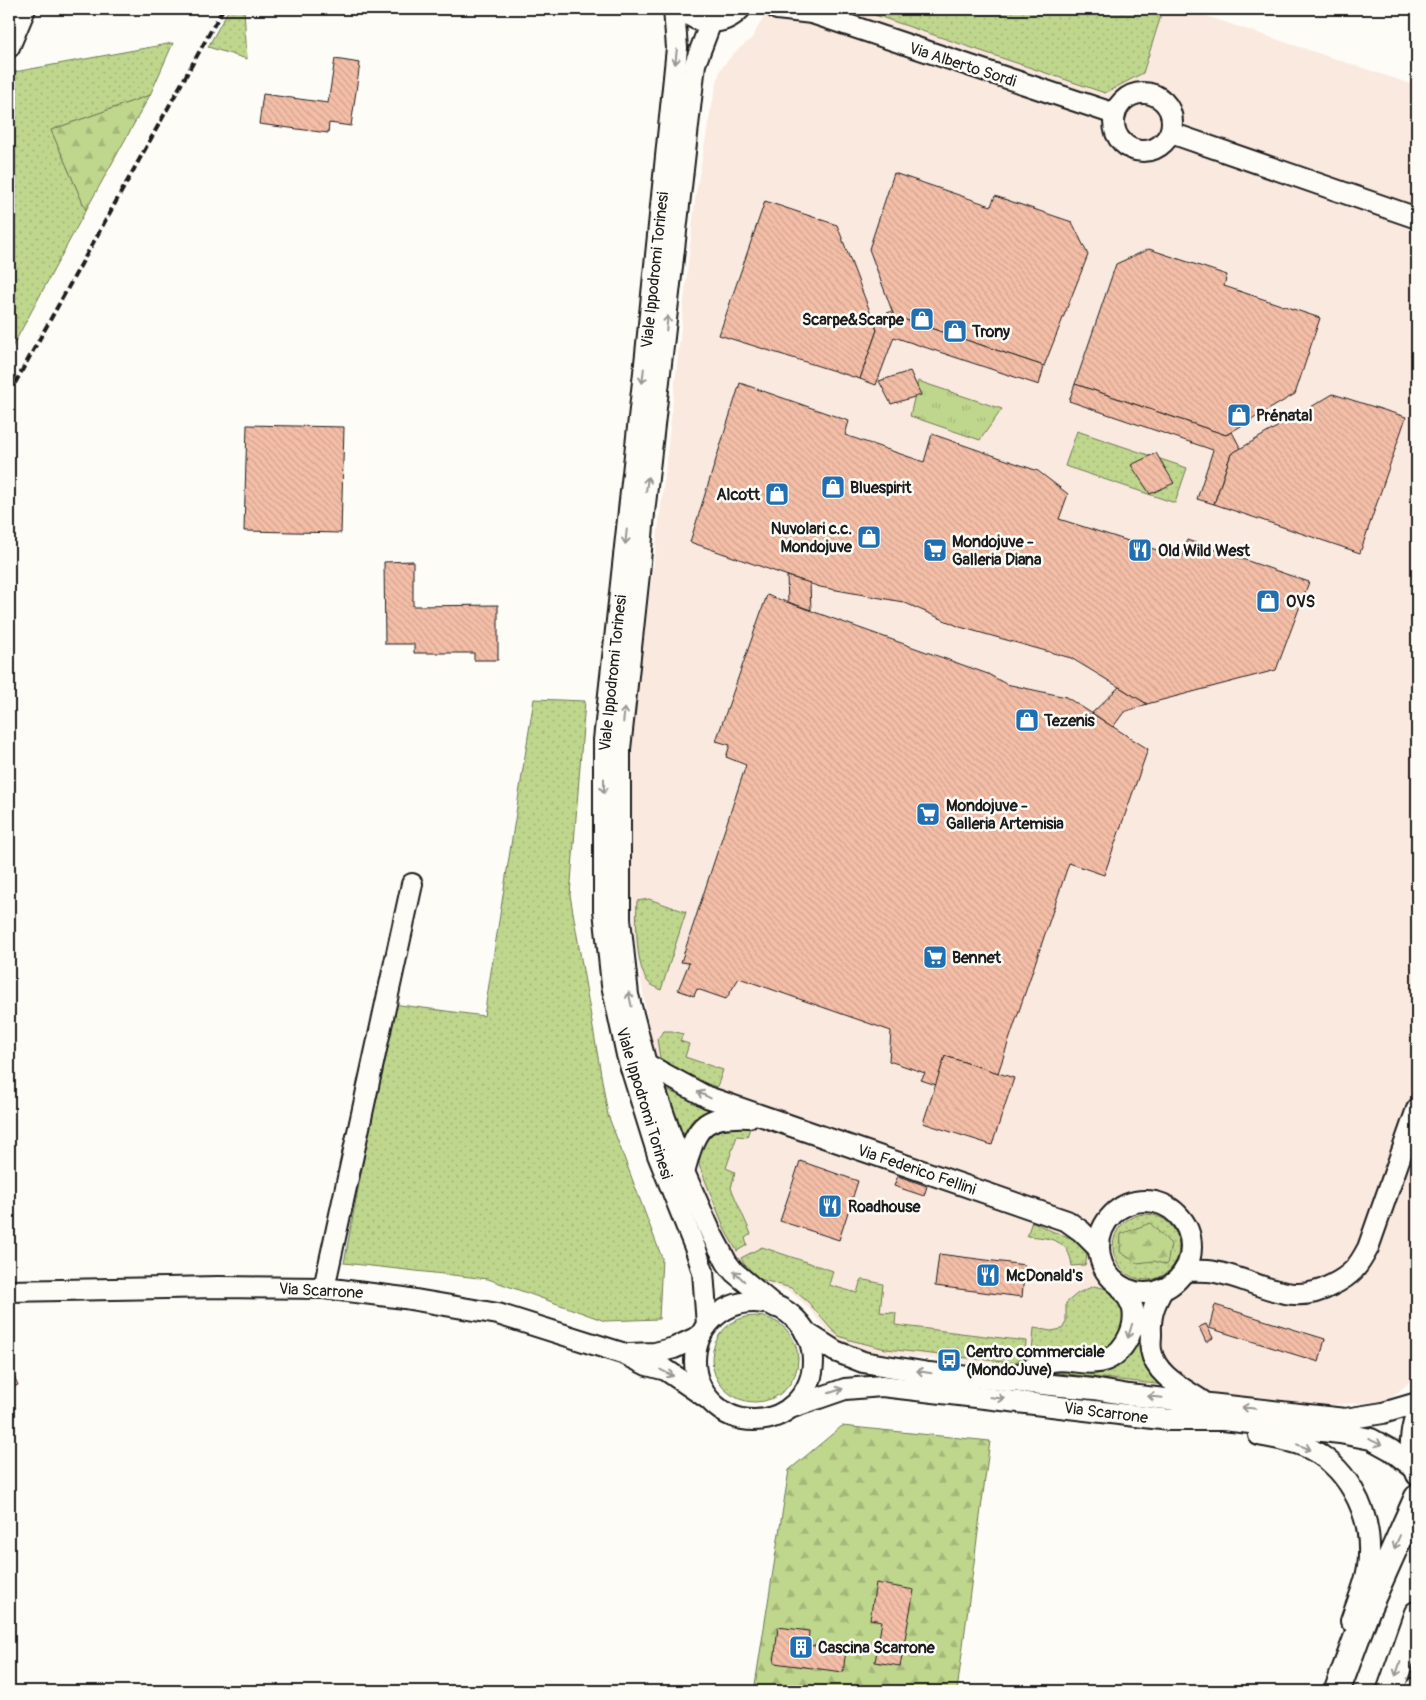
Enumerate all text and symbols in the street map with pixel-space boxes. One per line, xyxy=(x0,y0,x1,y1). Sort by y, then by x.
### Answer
street label: Via Alberto Sordi xyxy=(907,38,1019,92)
one-way arrow xyxy=(671,49,681,65)
street label: Viale Ippodromi Torinesi xyxy=(637,191,673,349)
shop icon: Scarpe&Scarpe xyxy=(909,306,935,332)
place label: Scarpe&Scarpe xyxy=(802,310,905,330)
one-way arrow xyxy=(662,315,672,331)
shop icon: Trony xyxy=(942,318,968,344)
place label: Trony xyxy=(971,322,1010,342)
one-way arrow xyxy=(638,367,648,383)
shop icon: Prénatal xyxy=(1226,402,1252,428)
place label: Prénatal xyxy=(1256,406,1313,426)
shop icon: Bluespirit xyxy=(820,474,846,500)
one-way arrow xyxy=(642,476,652,492)
place label: Bluespirit xyxy=(850,478,912,498)
shop icon: Alcott xyxy=(764,481,790,507)
place label: Alcott xyxy=(716,485,761,505)
place label: Nuvolari c.c. Mondojuve xyxy=(771,519,853,557)
shop icon: Nuvolari c.c. Mondojuve xyxy=(856,524,882,550)
one-way arrow xyxy=(621,529,631,545)
place label: Mondojuve - Galleria Diana xyxy=(952,532,1042,570)
supermarket icon: Mondojuve - Galleria Diana xyxy=(922,537,948,563)
restaurant icon: Old Wild West xyxy=(1127,537,1153,563)
place label: Old Wild West xyxy=(1158,541,1251,561)
shop icon: OVS xyxy=(1255,588,1281,614)
place label: OVS xyxy=(1286,592,1315,612)
street label: Viale Ippodromi Torinesi xyxy=(595,594,631,752)
shop icon: Tezenis xyxy=(1014,707,1040,733)
one-way arrow xyxy=(619,708,629,724)
place label: Tezenis xyxy=(1043,711,1096,731)
one-way arrow xyxy=(599,778,609,794)
place label: Mondojuve - Galleria Artemisia xyxy=(946,796,1064,834)
supermarket icon: Mondojuve - Galleria Artemisia xyxy=(915,801,941,827)
supermarket icon: Bennet xyxy=(922,944,948,970)
place label: Bennet xyxy=(952,948,1002,968)
one-way arrow xyxy=(625,992,634,1008)
street label: Viale Ippodromi Torinesi xyxy=(611,1025,677,1182)
one-way arrow xyxy=(697,1090,712,1099)
street label: Via Federico Fellini xyxy=(855,1140,979,1200)
restaurant icon: Roadhouse xyxy=(817,1193,843,1219)
place label: Roadhouse xyxy=(848,1197,921,1217)
restaurant icon: McDonald's xyxy=(975,1262,1001,1288)
place label: McDonald's xyxy=(1006,1266,1083,1286)
one-way arrow xyxy=(733,1270,745,1282)
street label: Via Scarrone xyxy=(278,1279,364,1303)
one-way arrow xyxy=(1125,1322,1135,1338)
place label: Centro commerciale (MondoJuve) xyxy=(966,1342,1106,1380)
bus stop icon: Centro commerciale (MondoJuve) xyxy=(936,1347,962,1373)
one-way arrow xyxy=(917,1367,933,1377)
one-way arrow xyxy=(660,1368,675,1378)
one-way arrow xyxy=(827,1386,843,1396)
one-way arrow xyxy=(1148,1392,1164,1402)
one-way arrow xyxy=(989,1394,1005,1404)
street label: Via Scarrone xyxy=(1063,1398,1149,1428)
one-way arrow xyxy=(1241,1403,1257,1413)
one-way arrow xyxy=(1367,1437,1382,1447)
one-way arrow xyxy=(1296,1443,1311,1452)
one-way arrow xyxy=(1392,1534,1402,1549)
building icon: Cascina Scarrone xyxy=(788,1634,814,1660)
place label: Cascina Scarrone xyxy=(818,1638,936,1658)
one-way arrow xyxy=(1393,1661,1402,1676)

